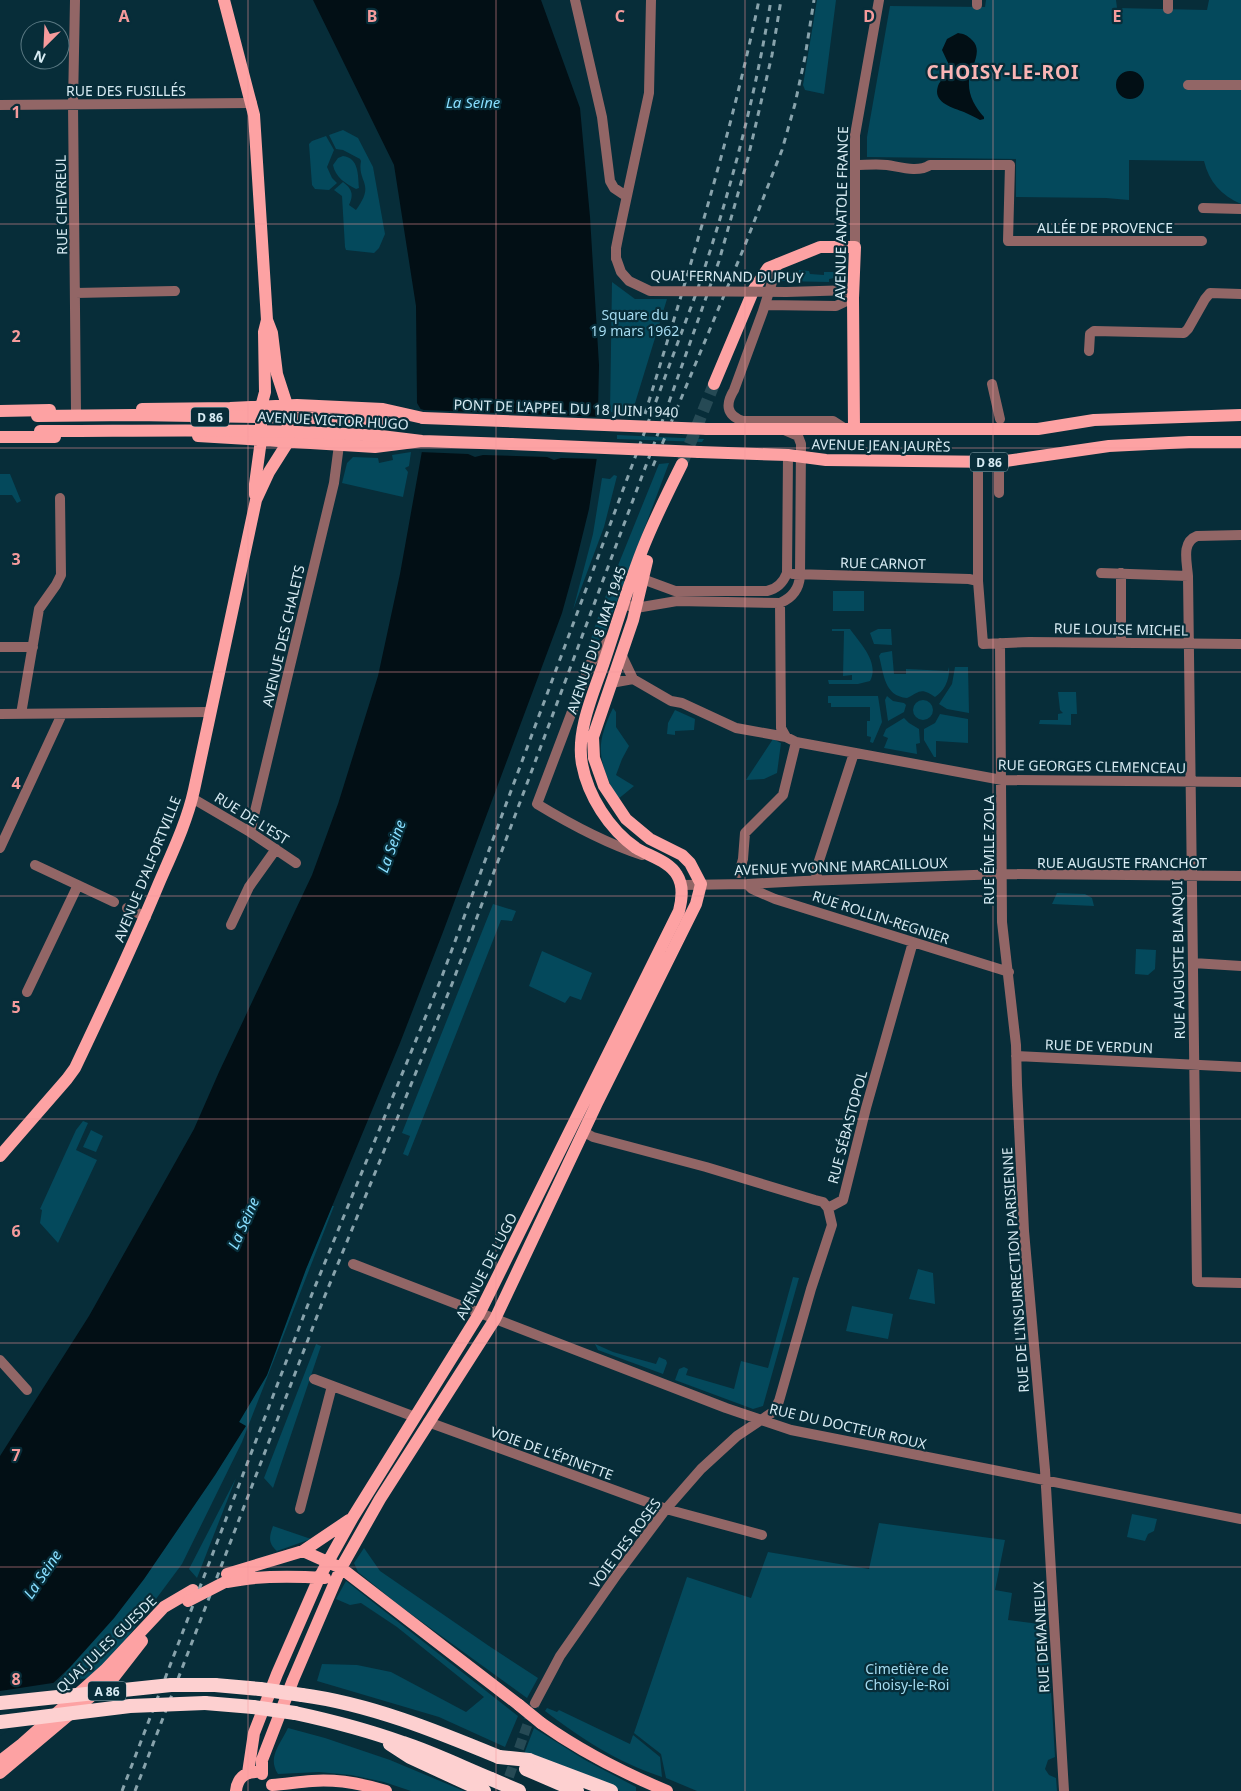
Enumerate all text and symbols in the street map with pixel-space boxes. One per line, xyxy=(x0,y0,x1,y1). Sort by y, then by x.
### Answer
text: A xyxy=(118,5,130,27)
text: B xyxy=(367,5,377,27)
text: C xyxy=(615,5,625,27)
text: D xyxy=(863,5,875,27)
text: E xyxy=(1113,5,1122,27)
north arrow xyxy=(20,20,70,70)
text: N xyxy=(30,46,49,68)
district label: CHOISY-LE-ROI xyxy=(927,59,1079,85)
street label: RUE DES FUSILLÉS xyxy=(66,81,186,100)
water label: La Seine xyxy=(446,92,501,112)
text: 1 xyxy=(11,101,21,123)
street label: AVENUE ANATOLE FRANCE xyxy=(830,126,852,300)
street label: RUE CHEVREUL xyxy=(51,155,71,255)
street label: ALLÉE DE PROVENCE xyxy=(1037,218,1173,237)
street label: QUAI FERNAND DUPUY xyxy=(650,265,804,287)
park label: Square du 19 mars 1962 xyxy=(591,305,679,340)
text: 2 xyxy=(11,325,21,347)
street label: PONT DE L'APPEL DU 18 JUIN 1940 xyxy=(453,395,679,421)
street label: AVENUE VICTOR HUGO xyxy=(257,407,409,433)
road number: D 86 xyxy=(191,408,229,427)
street label: AVENUE JEAN JAURÈS xyxy=(811,434,951,456)
road number: D 86 xyxy=(970,452,1008,472)
text: 3 xyxy=(11,548,21,570)
street label: RUE CARNOT xyxy=(840,553,926,573)
street label: AVENUE DES CHALETS xyxy=(257,563,309,709)
street label: AVENUE DU 8 MAI 1945 xyxy=(562,564,630,716)
street label: RUE LOUISE MICHEL xyxy=(1054,618,1188,640)
street label: RUE GEORGES CLEMENCEAU xyxy=(998,755,1186,777)
text: 4 xyxy=(11,772,21,794)
street label: RUE DE L'EST xyxy=(211,788,293,849)
street label: AVENUE D'ALFORTVILLE xyxy=(109,793,185,945)
street label: RUE ÉMILE ZOLA xyxy=(979,795,998,905)
water label: La Seine xyxy=(372,816,410,875)
street label: AVENUE YVONNE MARCAILLOUX xyxy=(734,853,949,879)
street label: RUE AUGUSTE FRANCHOT xyxy=(1037,853,1207,872)
street label: RUE AUGUSTE BLANQUI xyxy=(1167,880,1189,1040)
street label: RUE ROLLIN-REGNIER xyxy=(810,886,952,948)
text: 5 xyxy=(11,996,21,1018)
street label: RUE DE VERDUN xyxy=(1045,1035,1153,1057)
street label: RUE SÉBASTOPOL xyxy=(823,1068,871,1186)
street label: RUE DE L'INSURRECTION PARISIENNE xyxy=(997,1147,1033,1393)
water label: La Seine xyxy=(223,1193,263,1252)
street label: AVENUE DE LUGO xyxy=(451,1209,521,1322)
text: 6 xyxy=(11,1220,21,1242)
street label: RUE DU DOCTEUR ROUX xyxy=(768,1399,929,1454)
street label: VOIE DE L'ÉPINETTE xyxy=(488,1422,616,1484)
text: 7 xyxy=(11,1444,21,1466)
street label: VOIE DES ROSES xyxy=(585,1494,665,1592)
water label: La Seine xyxy=(18,1545,66,1602)
street label: RUE DEMANIEUX xyxy=(1029,1580,1053,1693)
street label: QUAI JULES GUESDE xyxy=(52,1591,160,1697)
park label: Cimetière de Choisy-le-Roi xyxy=(865,1659,949,1694)
text: 8 xyxy=(11,1668,21,1690)
road number: A 86 xyxy=(88,1682,126,1700)

